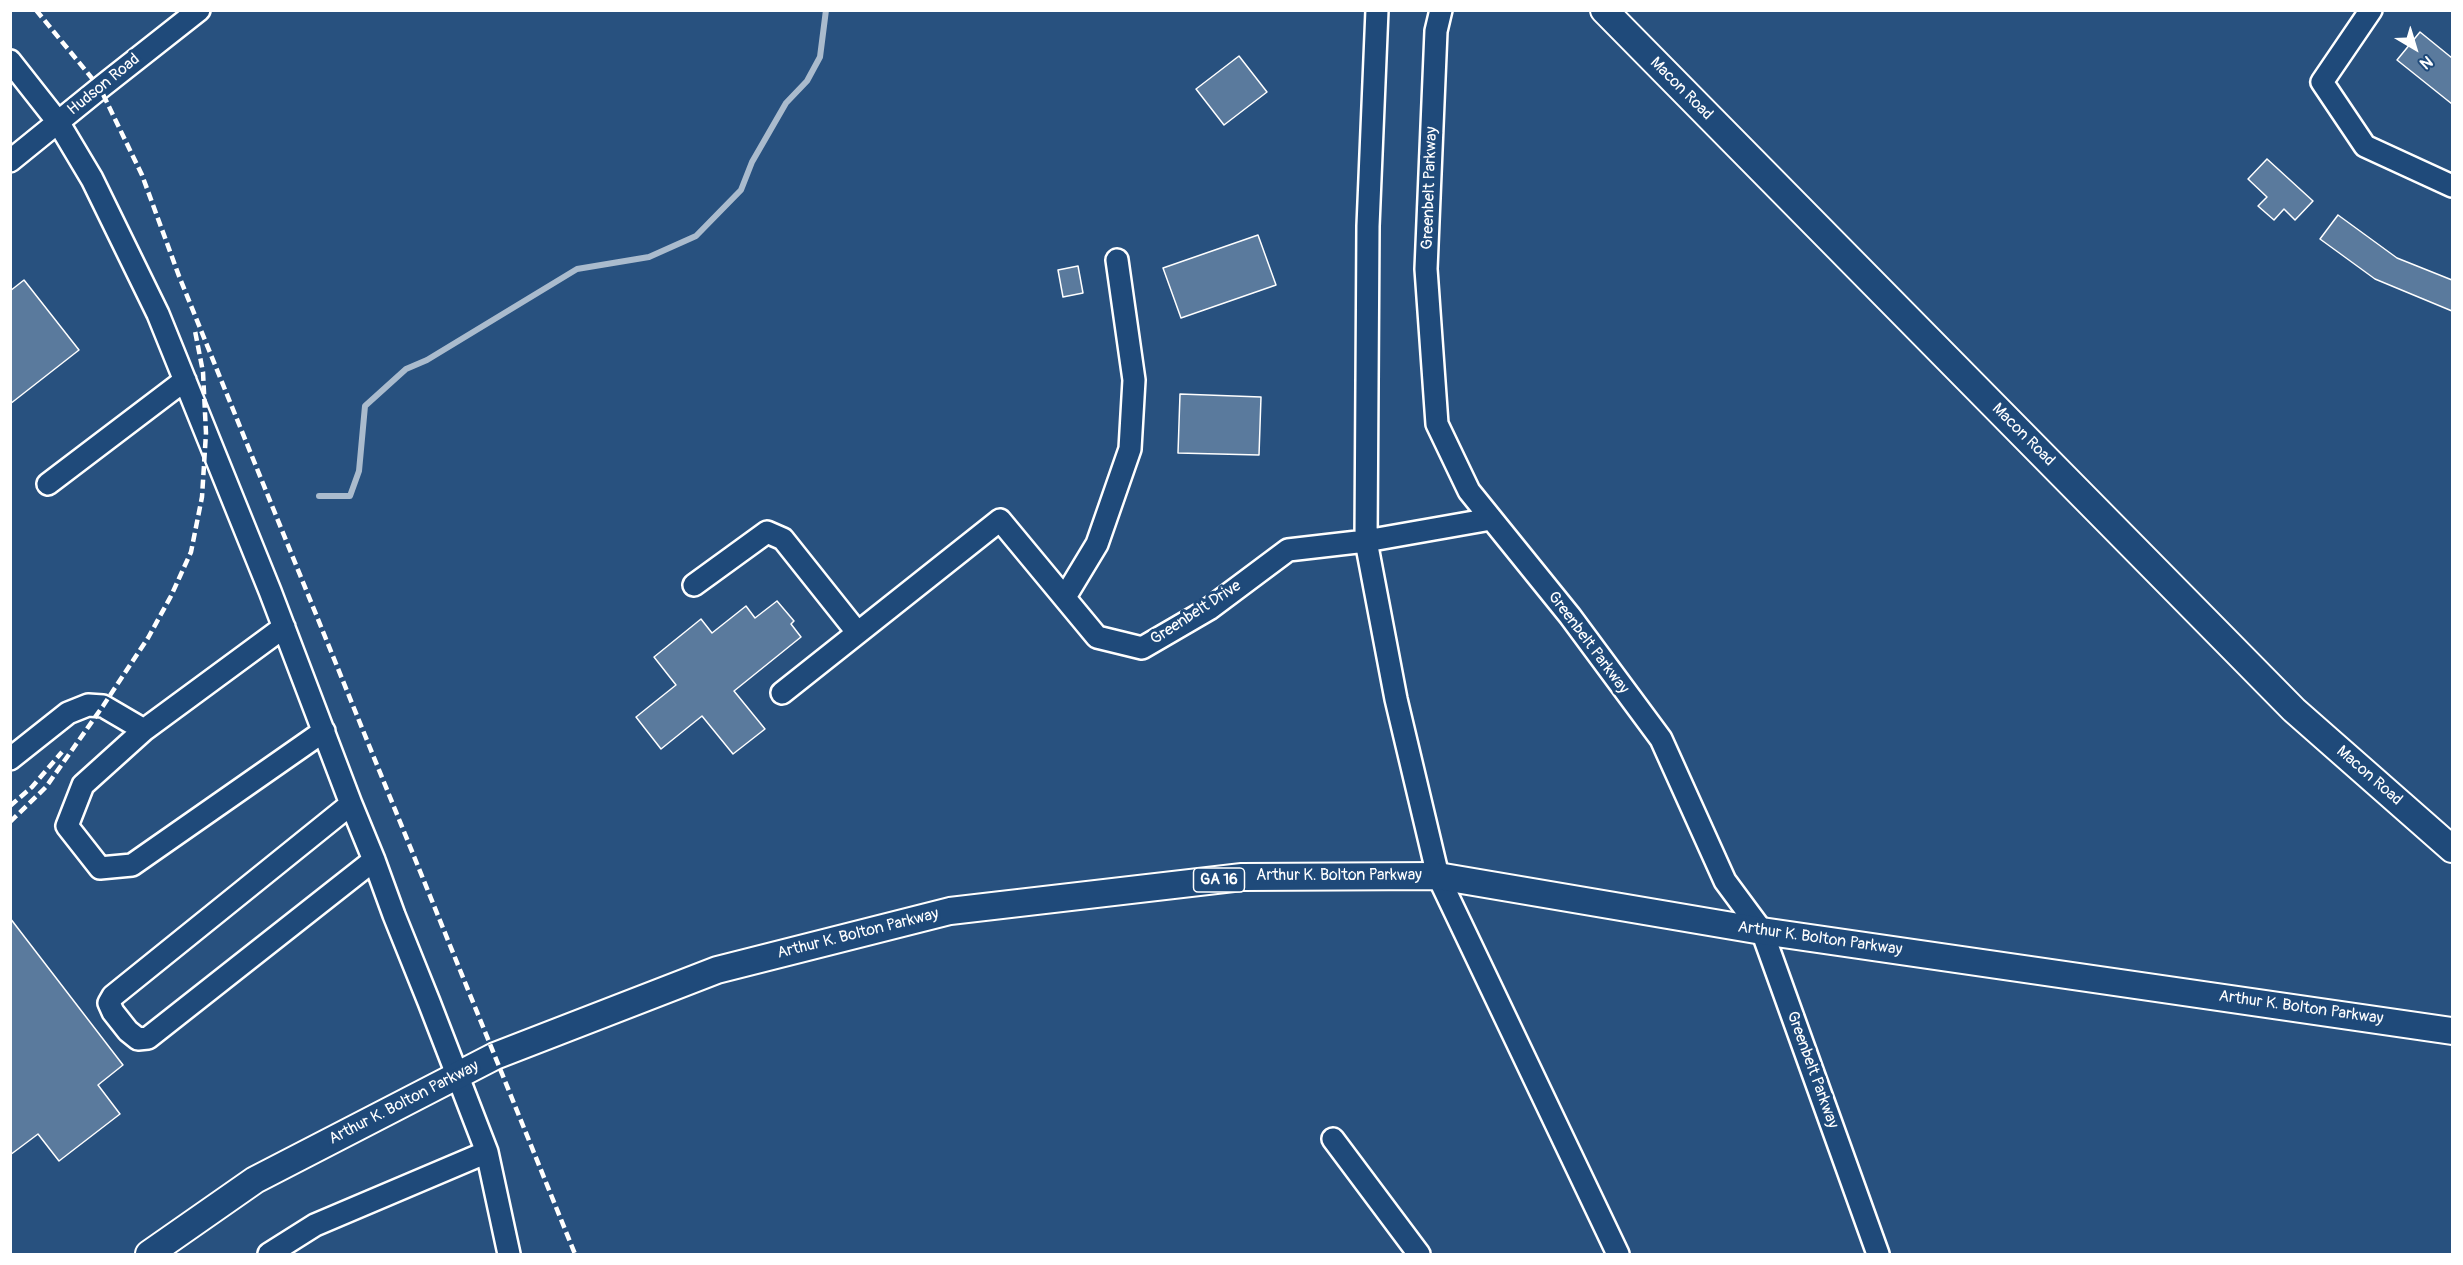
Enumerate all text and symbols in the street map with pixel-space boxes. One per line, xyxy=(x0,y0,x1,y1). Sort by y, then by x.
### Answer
north arrow xyxy=(2385,18,2445,78)
street label: Hudson Road xyxy=(64,50,144,120)
text: N xyxy=(2416,51,2437,73)
street label: Macon Road xyxy=(1646,54,1716,124)
street label: Greenbelt Parkway xyxy=(1418,126,1442,250)
street label: Macon Road xyxy=(1988,400,2058,470)
street label: Greenbelt Drive xyxy=(1147,577,1245,649)
street label: Greenbelt Parkway xyxy=(1543,588,1633,698)
street label: Macon Road xyxy=(2332,742,2406,810)
street label: Arthur K. Bolton Parkway xyxy=(1256,866,1422,886)
road number: GA 16 xyxy=(1194,868,1244,892)
street label: Arthur K. Bolton Parkway xyxy=(775,905,941,963)
street label: Arthur K. Bolton Parkway xyxy=(1737,918,1903,960)
street label: Arthur K. Bolton Parkway xyxy=(2218,987,2384,1029)
street label: Greenbelt Parkway xyxy=(1782,1009,1842,1131)
street label: Arthur K. Bolton Parkway xyxy=(326,1057,482,1149)

